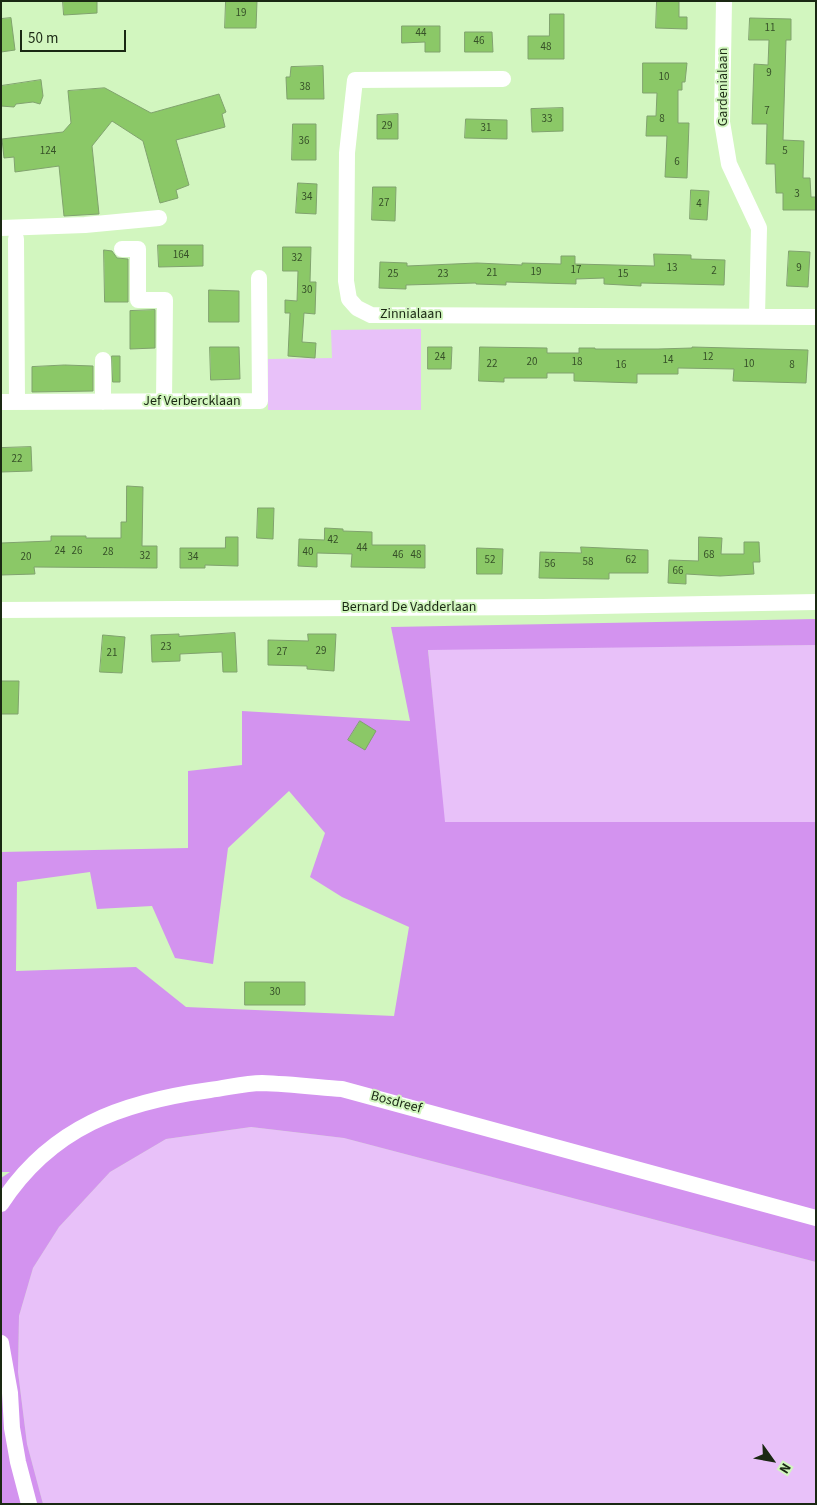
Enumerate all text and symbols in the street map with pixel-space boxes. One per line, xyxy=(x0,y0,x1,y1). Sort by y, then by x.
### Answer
house number: 19 xyxy=(236,7,246,21)
scale bar xyxy=(22,20,129,52)
house number: 11 xyxy=(765,22,775,36)
house number: 44 xyxy=(416,27,426,41)
text: 50 m xyxy=(28,28,58,49)
house number: 46 xyxy=(474,35,484,49)
house number: 48 xyxy=(541,41,551,55)
street label: Gardenialaan xyxy=(716,48,732,126)
house number: 9 xyxy=(766,67,772,81)
house number: 10 xyxy=(659,71,669,85)
house number: 38 xyxy=(300,81,310,95)
house number: 7 xyxy=(764,105,770,119)
house number: 33 xyxy=(542,113,552,127)
house number: 8 xyxy=(659,113,665,127)
house number: 29 xyxy=(382,120,392,134)
house number: 31 xyxy=(481,122,491,136)
house number: 36 xyxy=(299,135,309,149)
house number: 124 xyxy=(40,145,56,159)
house number: 5 xyxy=(782,145,788,159)
house number: 6 xyxy=(674,156,680,170)
house number: 3 xyxy=(794,188,800,202)
house number: 34 xyxy=(302,191,312,205)
house number: 27 xyxy=(379,197,389,211)
house number: 4 xyxy=(696,198,702,212)
house number: 164 xyxy=(173,249,189,263)
house number: 32 xyxy=(292,252,302,266)
house number: 13 xyxy=(667,262,677,276)
house number: 9 xyxy=(796,262,802,276)
house number: 17 xyxy=(571,264,581,278)
house number: 2 xyxy=(711,265,717,279)
house number: 19 xyxy=(531,266,541,280)
house number: 21 xyxy=(487,267,497,281)
house number: 25 xyxy=(388,268,398,282)
house number: 23 xyxy=(438,268,448,282)
house number: 15 xyxy=(618,268,628,282)
house number: 30 xyxy=(302,284,312,298)
street label: Zinnialaan xyxy=(380,307,442,323)
house number: 24 xyxy=(435,351,445,365)
house number: 12 xyxy=(703,351,713,365)
house number: 14 xyxy=(663,354,673,368)
house number: 20 xyxy=(527,356,537,370)
house number: 18 xyxy=(572,356,582,370)
house number: 22 xyxy=(487,358,497,372)
house number: 10 xyxy=(744,358,754,372)
house number: 16 xyxy=(616,359,626,373)
house number: 8 xyxy=(789,359,795,373)
street label: Jef Verbercklaan xyxy=(143,394,241,410)
house number: 22 xyxy=(12,453,22,467)
house number: 42 xyxy=(328,534,338,548)
house number: 44 xyxy=(357,542,367,556)
house number: 24 xyxy=(55,545,65,559)
house number: 26 xyxy=(72,545,82,559)
house number: 28 xyxy=(103,546,113,560)
house number: 40 xyxy=(303,546,313,560)
house number: 46 xyxy=(393,549,403,563)
house number: 48 xyxy=(411,549,421,563)
house number: 68 xyxy=(704,549,714,563)
house number: 32 xyxy=(140,550,150,564)
house number: 20 xyxy=(21,551,31,565)
house number: 34 xyxy=(188,551,198,565)
house number: 52 xyxy=(485,554,495,568)
house number: 62 xyxy=(626,554,636,568)
house number: 58 xyxy=(583,556,593,570)
house number: 56 xyxy=(545,558,555,572)
house number: 66 xyxy=(673,565,683,579)
street label: Bernard De Vadderlaan xyxy=(341,600,477,616)
house number: 23 xyxy=(161,641,171,655)
house number: 29 xyxy=(316,645,326,659)
house number: 27 xyxy=(277,646,287,660)
house number: 21 xyxy=(107,647,117,661)
house number: 30 xyxy=(270,986,280,1000)
street label: Bosdreef xyxy=(369,1088,423,1118)
north arrow xyxy=(747,1435,797,1485)
text: N xyxy=(774,1459,796,1477)

